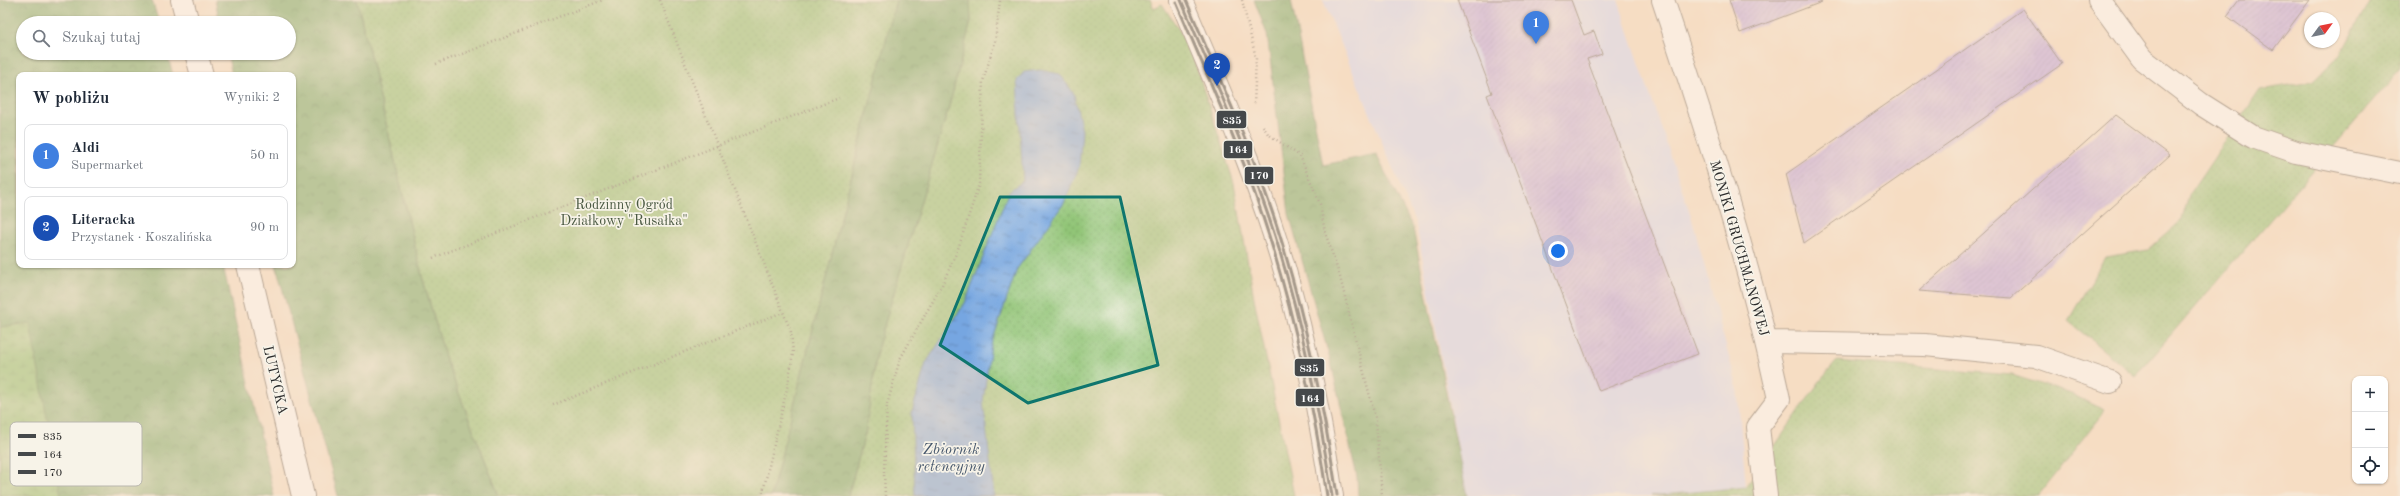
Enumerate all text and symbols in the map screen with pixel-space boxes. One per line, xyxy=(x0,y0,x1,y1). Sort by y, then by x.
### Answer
pin: 1 xyxy=(1523,11,1549,44)
north arrow xyxy=(2304,12,2340,48)
search box xyxy=(16,16,296,60)
icon: search xyxy=(30,27,52,49)
text: Szukaj tutaj xyxy=(62,31,141,46)
pin: 2 xyxy=(1204,53,1230,86)
text: W pobliżu xyxy=(32,90,109,107)
text: Wyniki: 2 xyxy=(224,91,280,104)
line badge: 835 xyxy=(1216,110,1247,129)
text: 835 xyxy=(1222,116,1242,127)
line badge: 164 xyxy=(1223,140,1253,159)
text: Aldi xyxy=(71,141,99,156)
text: 164 xyxy=(1228,145,1248,156)
text: 1 xyxy=(42,149,50,162)
text: 50 m xyxy=(250,149,279,162)
text: Supermarket xyxy=(71,159,143,172)
street label: MONIKI GRUCHMANOWEJ xyxy=(1707,159,1771,338)
line badge: 170 xyxy=(1244,166,1274,185)
text: 170 xyxy=(1249,171,1269,182)
park label: Rodzinny Ogród Działkowy "Rusałka" xyxy=(560,198,688,228)
text: Literacka xyxy=(71,213,135,228)
text: 2 xyxy=(42,221,50,234)
text: 90 m xyxy=(250,221,279,234)
text: Przystanek · Koszalińska xyxy=(71,231,212,244)
your location xyxy=(1548,241,1568,261)
street label: LUTYCKA xyxy=(260,344,290,416)
line badge: 835 xyxy=(1294,358,1325,377)
text: 835 xyxy=(1299,364,1319,375)
map controls xyxy=(2352,376,2388,484)
button: + xyxy=(2352,376,2388,412)
line badge: 164 xyxy=(1295,388,1325,407)
text: 164 xyxy=(1300,394,1320,405)
button: − xyxy=(2352,412,2388,448)
legend xyxy=(10,422,142,486)
text: 835 xyxy=(43,432,62,443)
water label: Zbiornik retencyjny xyxy=(917,443,985,475)
button: locate xyxy=(2352,448,2388,484)
text: 164 xyxy=(43,450,62,461)
text: 170 xyxy=(43,468,62,479)

